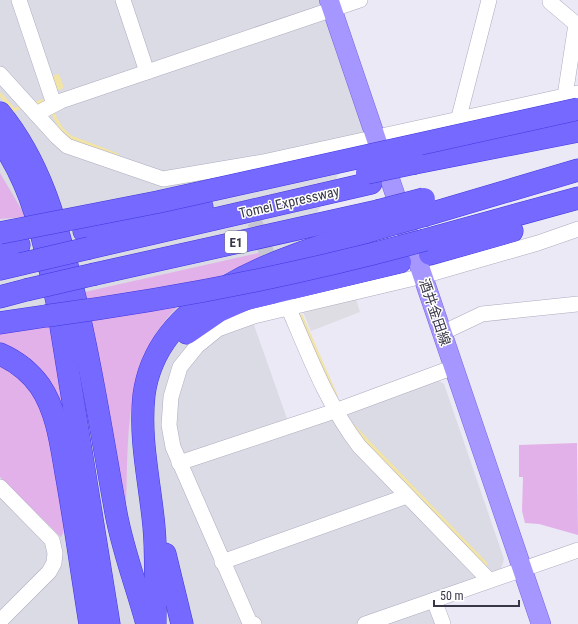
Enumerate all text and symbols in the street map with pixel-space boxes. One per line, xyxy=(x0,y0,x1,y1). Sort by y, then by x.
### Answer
street label: Tomei Expressway xyxy=(237,183,341,221)
road number: E1 xyxy=(225,231,247,253)
street label: 酒井金田線 xyxy=(416,276,454,348)
scale bar xyxy=(434,582,519,608)
text: 50 m xyxy=(440,589,464,603)

